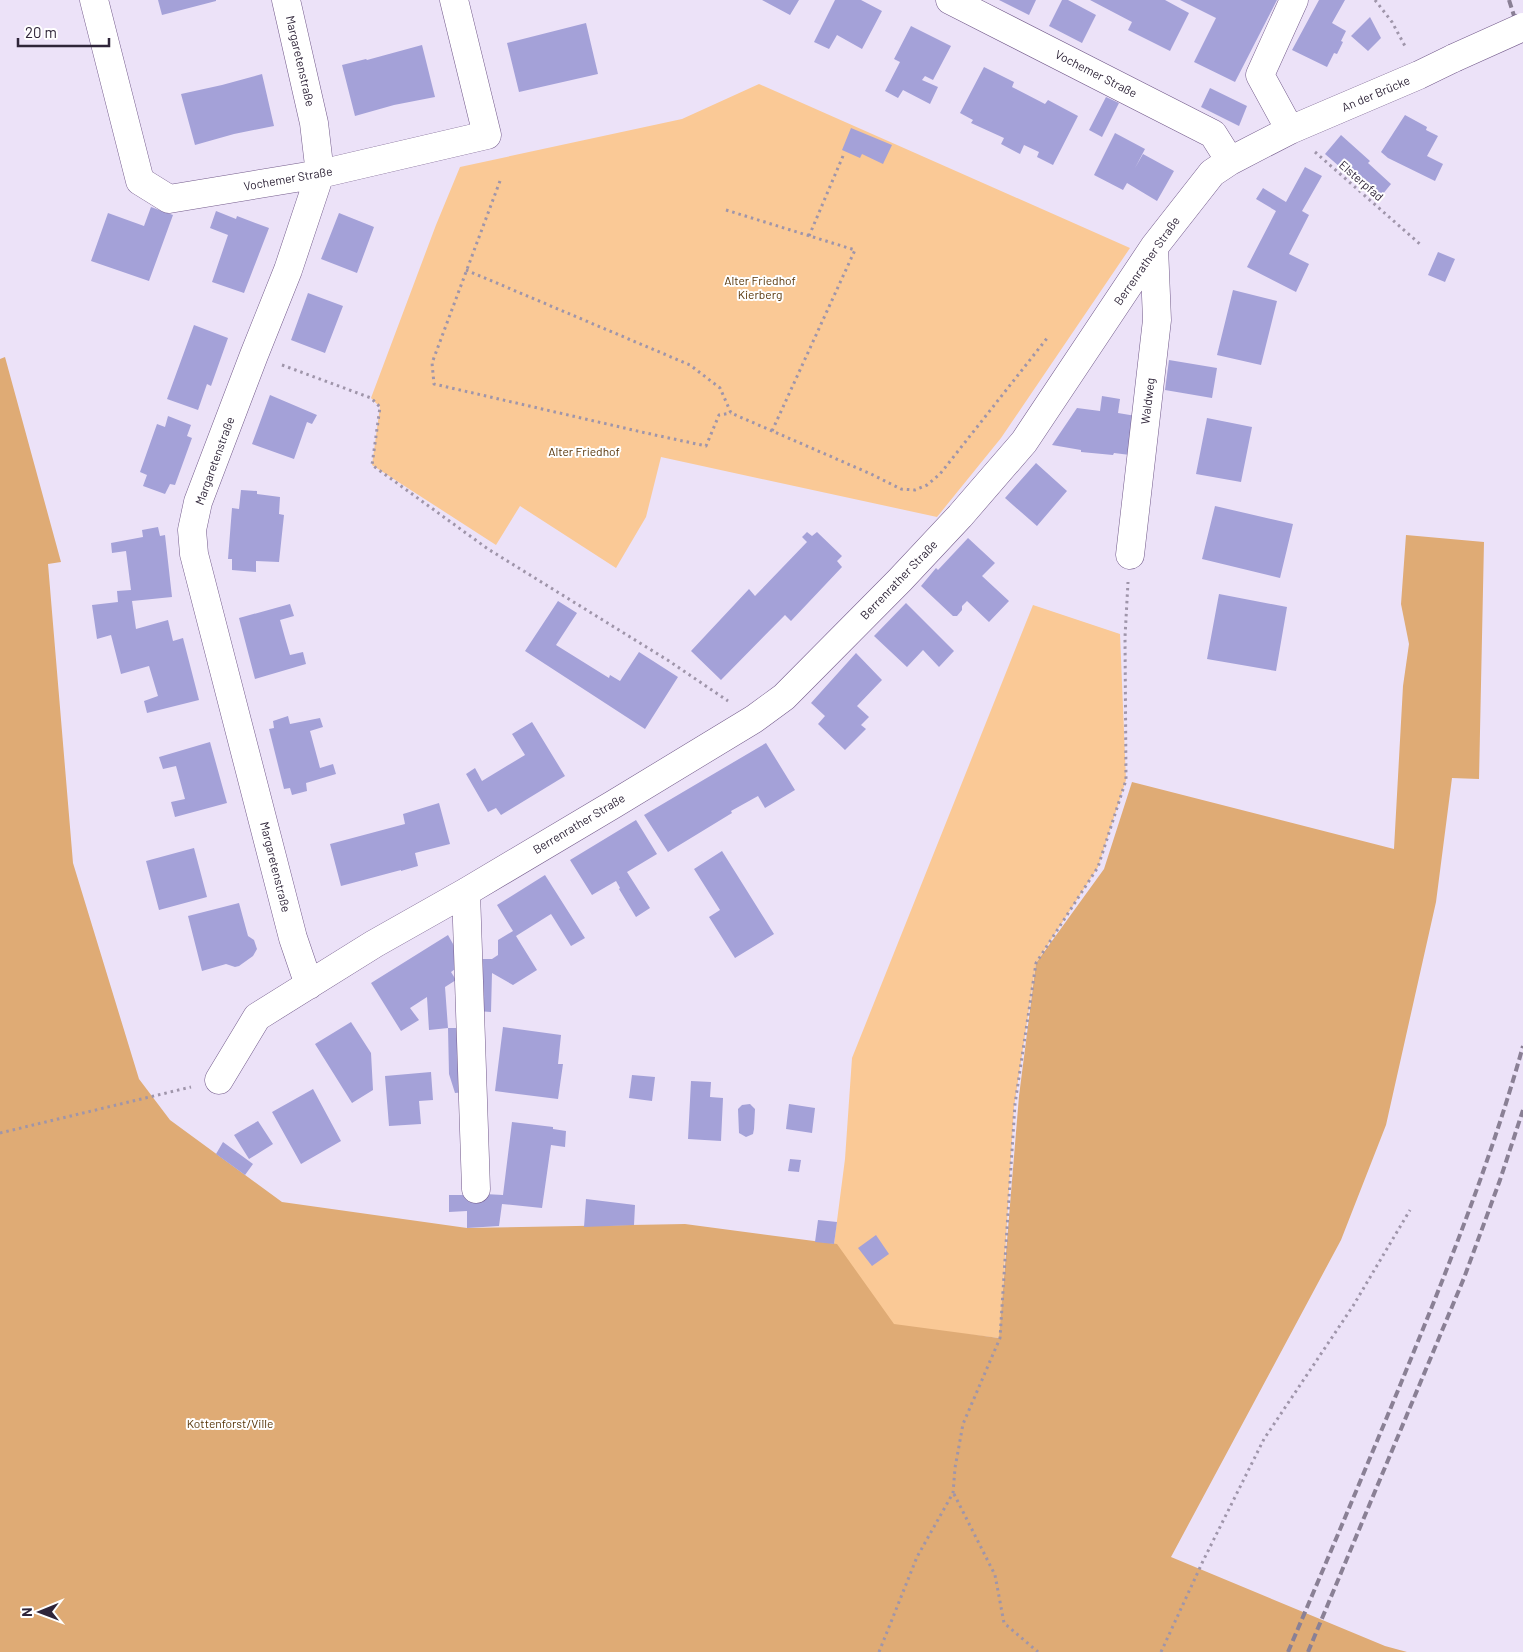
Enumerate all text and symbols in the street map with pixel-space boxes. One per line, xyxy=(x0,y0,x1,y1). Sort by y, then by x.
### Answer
street label: Margaretenstraße xyxy=(284,14,318,108)
scale bar xyxy=(18,15,109,47)
text: 20 m xyxy=(25,23,57,41)
street label: Vochemer Straße xyxy=(1053,46,1140,100)
street label: An der Brücke xyxy=(1339,72,1412,114)
street label: Elsterpfad xyxy=(1337,157,1387,203)
street label: Vochemer Straße xyxy=(242,163,333,193)
street label: Berrenrather Straße xyxy=(1110,214,1182,307)
park label: Alter Friedhof Kierberg xyxy=(724,273,796,301)
street label: Waldweg xyxy=(1137,377,1157,425)
street label: Margaretenstraße xyxy=(192,415,237,507)
park label: Alter Friedhof xyxy=(548,444,620,458)
street label: Berrenrather Straße xyxy=(857,537,940,622)
street label: Berrenrather Straße xyxy=(530,790,627,856)
street label: Margaretenstraße xyxy=(258,820,294,914)
park label: Kottenforst/Ville xyxy=(187,1416,273,1430)
north arrow xyxy=(15,1587,65,1637)
text: N xyxy=(18,1607,35,1617)

